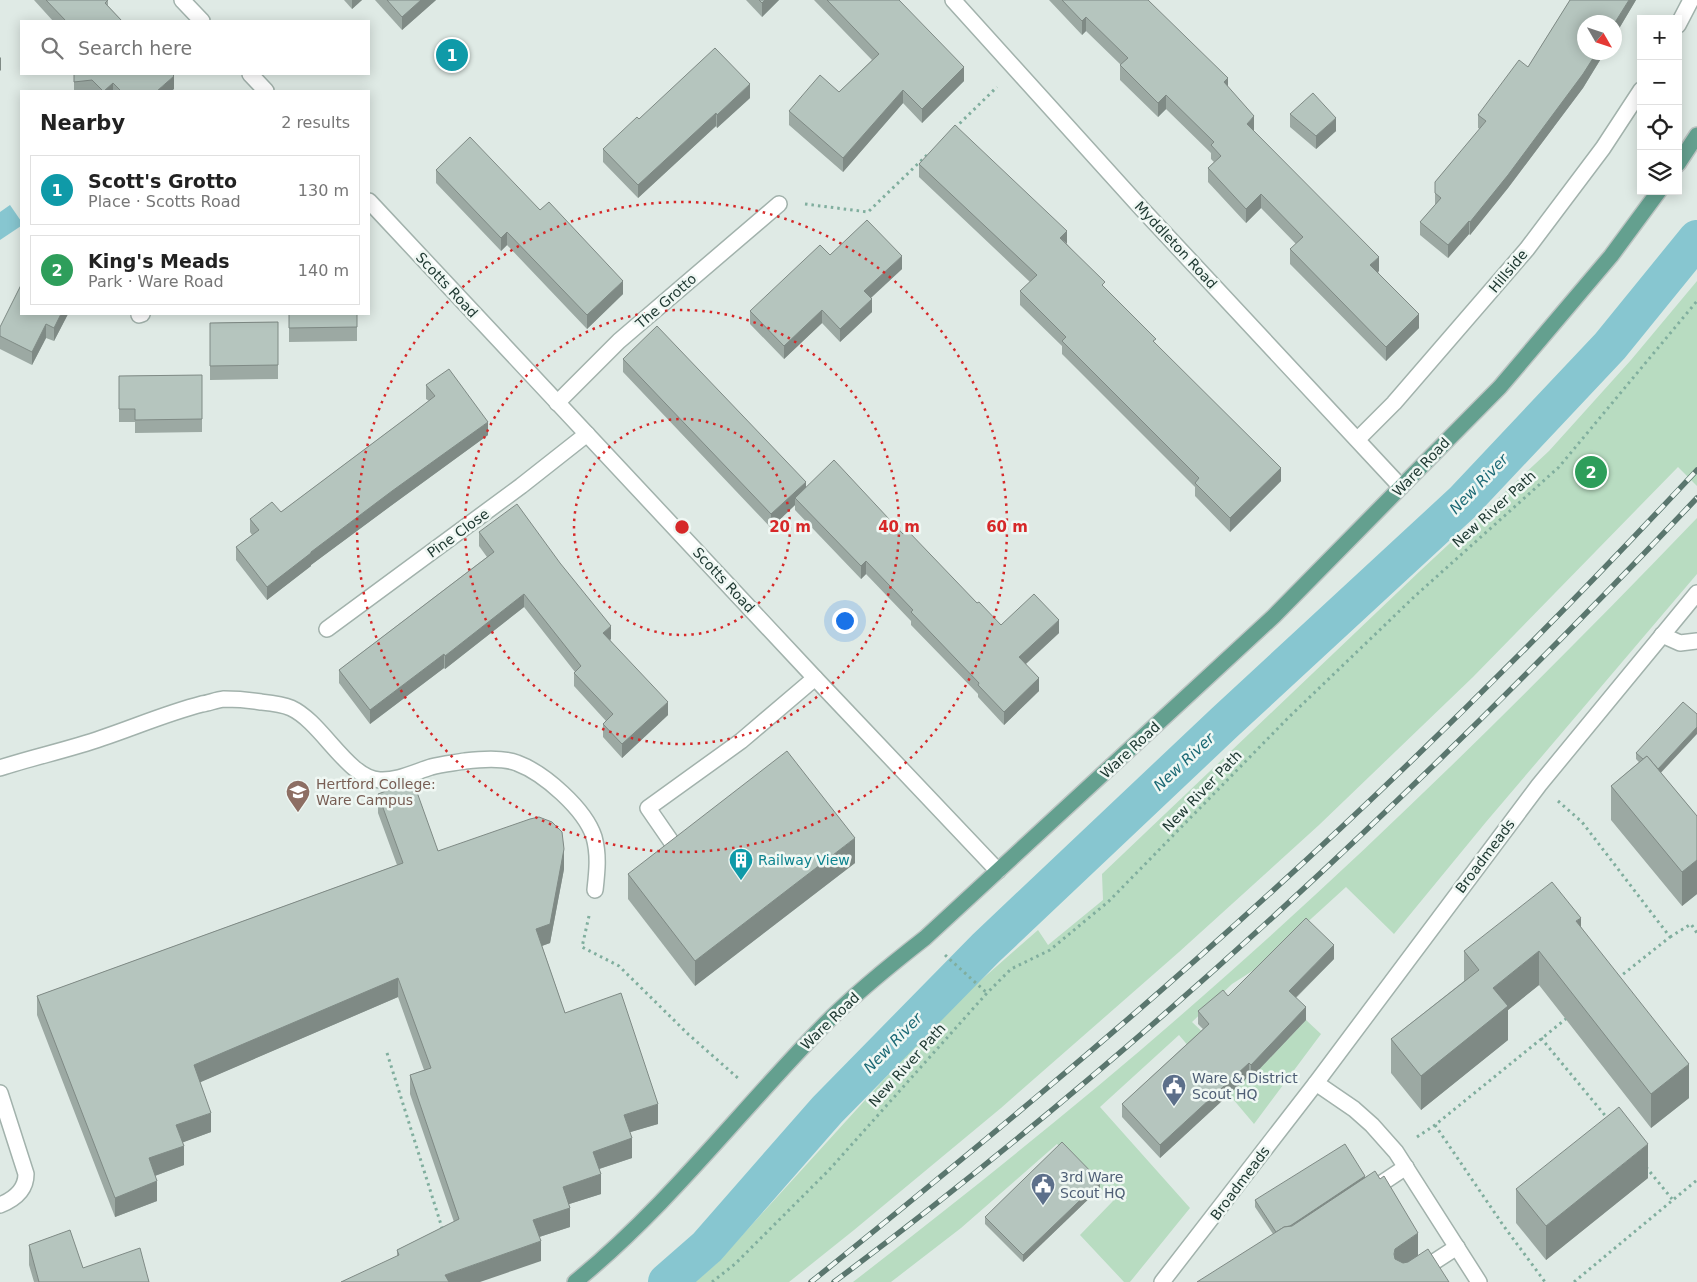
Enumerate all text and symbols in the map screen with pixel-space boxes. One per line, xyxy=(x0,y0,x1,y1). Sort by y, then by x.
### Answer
north arrow xyxy=(1577,15,1622,60)
map controls xyxy=(1637,15,1682,195)
button: + xyxy=(1637,15,1682,60)
search box xyxy=(20,20,370,75)
icon: search xyxy=(38,34,66,62)
pin: 1 xyxy=(436,36,468,74)
text: Search here xyxy=(78,37,192,59)
button: − xyxy=(1637,60,1682,105)
button: locate xyxy=(1637,105,1682,150)
text: Nearby xyxy=(40,111,125,135)
text: 2 results xyxy=(281,113,350,132)
button: layers xyxy=(1637,150,1682,195)
text: Scott's Grotto xyxy=(88,170,237,192)
text: 1 xyxy=(51,181,63,200)
text: 130 m xyxy=(298,181,349,200)
text: Place · Scotts Road xyxy=(88,192,241,211)
street label: Myddleton Road xyxy=(1132,198,1220,292)
street label: Hillside xyxy=(1486,246,1530,296)
street label: Scotts Road xyxy=(413,249,481,321)
text: King's Meads xyxy=(88,250,230,272)
text: 2 xyxy=(51,261,63,280)
text: 140 m xyxy=(298,261,349,280)
street label: The Grotto xyxy=(632,270,700,332)
text: Park · Ware Road xyxy=(88,272,224,291)
street label: Ware Road xyxy=(1389,434,1453,500)
water label: New River xyxy=(1446,450,1513,518)
pin: 2 xyxy=(1575,453,1607,491)
street label: New River Path xyxy=(1449,467,1539,551)
street label: Pine Close xyxy=(424,505,492,561)
centre of rings xyxy=(673,518,691,536)
text: 20 m xyxy=(769,518,811,536)
text: 40 m xyxy=(878,518,920,536)
text: 60 m xyxy=(986,518,1028,536)
street label: Scotts Road xyxy=(690,544,758,616)
your location xyxy=(832,608,858,634)
street label: Ware Road xyxy=(1097,719,1163,781)
water label: New River xyxy=(1150,729,1219,795)
street label: New River Path xyxy=(1159,747,1245,835)
place label: Hertford College: Ware Campus xyxy=(316,776,436,808)
school or university icon: Hertford College: Ware Campus xyxy=(285,779,311,813)
street label: Broadmeads xyxy=(1452,816,1518,896)
building icon: Railway View xyxy=(728,847,754,881)
place label: Railway View xyxy=(758,852,850,868)
street label: Ware Road xyxy=(797,989,863,1053)
water label: New River xyxy=(860,1009,927,1077)
street label: New River Path xyxy=(865,1020,949,1110)
place label: Ware & District Scout HQ xyxy=(1192,1070,1298,1102)
public building icon: Ware & District Scout HQ xyxy=(1161,1073,1187,1107)
street label: Broadmeads xyxy=(1207,1143,1273,1223)
place label: 3rd Ware Scout HQ xyxy=(1060,1169,1126,1201)
public building icon: 3rd Ware Scout HQ xyxy=(1030,1172,1056,1206)

